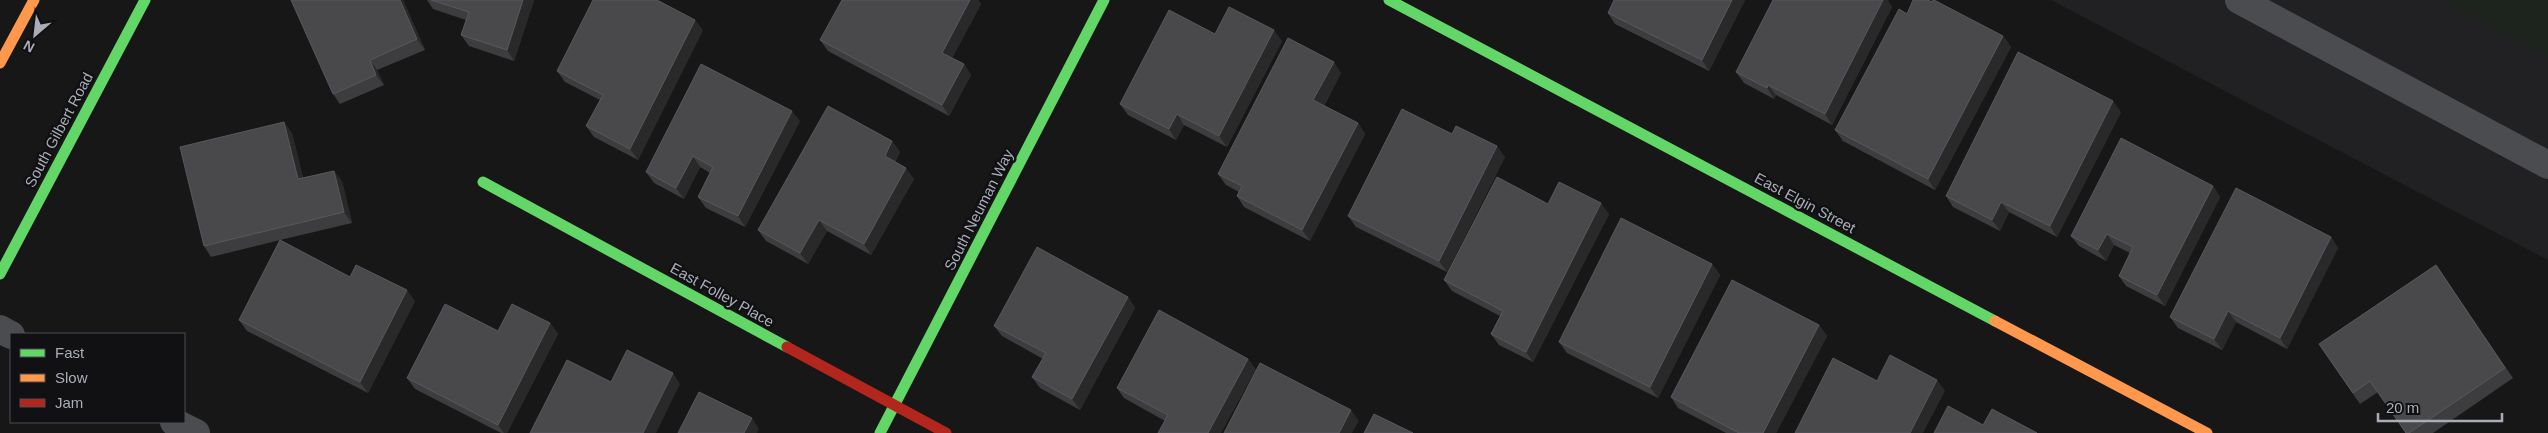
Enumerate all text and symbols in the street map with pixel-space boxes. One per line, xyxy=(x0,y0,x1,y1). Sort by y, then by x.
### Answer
north arrow xyxy=(10,10,60,60)
text: N xyxy=(21,37,37,56)
street label: South Gilbert Road xyxy=(21,69,96,190)
street label: South Neuman Way xyxy=(941,146,1017,273)
street label: East Elgin Street xyxy=(1752,169,1859,237)
street label: East Folley Place xyxy=(667,259,777,330)
legend xyxy=(10,333,185,423)
text: Fast xyxy=(55,344,85,361)
text: Slow xyxy=(55,369,88,386)
scale bar xyxy=(2378,390,2502,422)
text: Jam xyxy=(55,394,83,411)
text: 20 m xyxy=(2386,399,2419,416)

